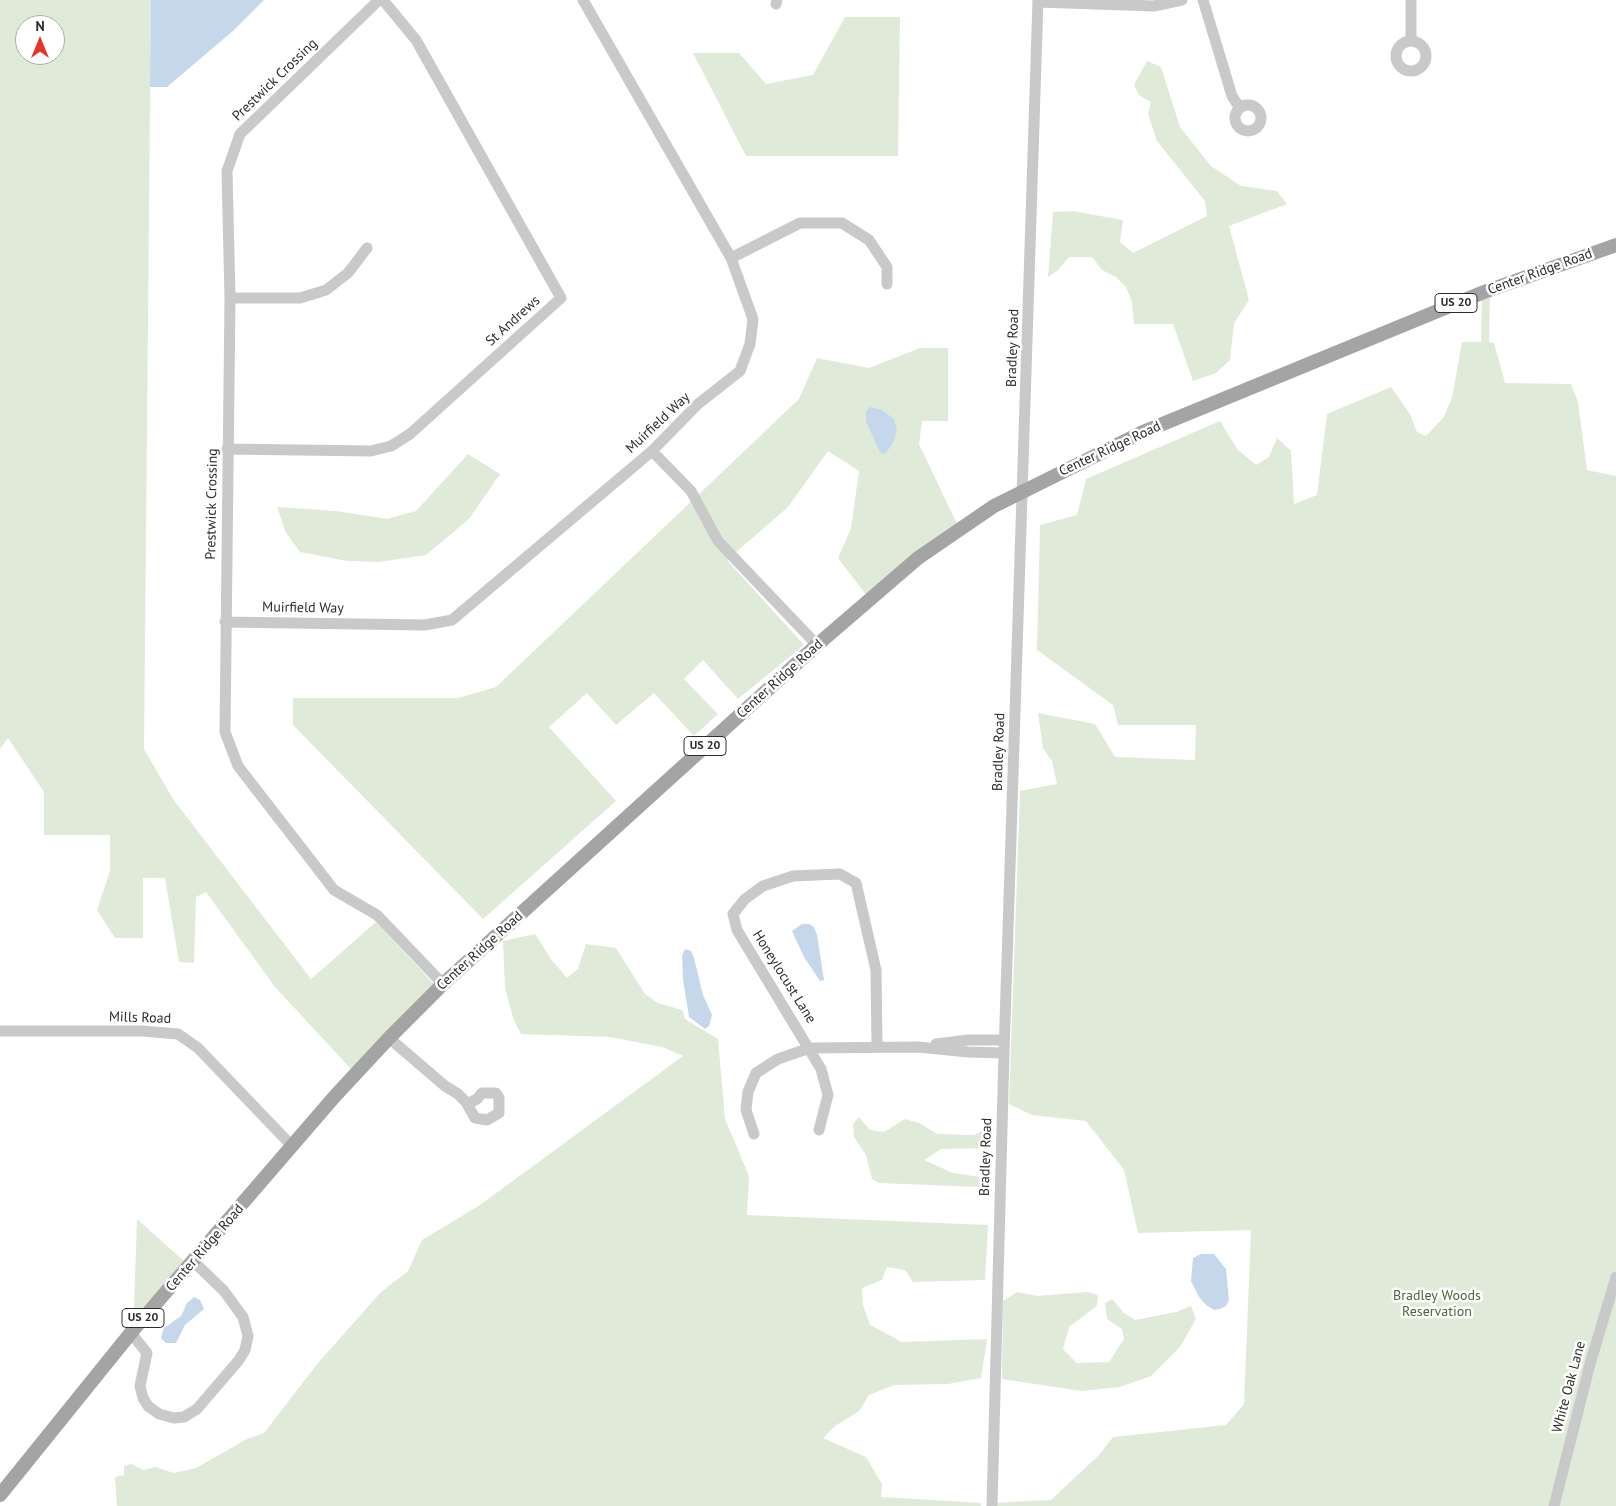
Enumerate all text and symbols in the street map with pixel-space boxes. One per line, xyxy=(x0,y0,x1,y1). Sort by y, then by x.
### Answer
north arrow xyxy=(15,15,65,65)
text: N xyxy=(35,17,45,35)
street label: Prestwick Crossing xyxy=(229,35,321,125)
street label: Center Ridge Road xyxy=(1485,245,1595,299)
street label: St Andrews xyxy=(482,292,544,350)
road number: US 20 xyxy=(1435,294,1477,312)
street label: Bradley Road xyxy=(1003,309,1023,387)
street label: Muirfield Way xyxy=(622,389,694,457)
street label: Center Ridge Road xyxy=(1057,418,1163,480)
street label: Prestwick Crossing xyxy=(203,448,221,560)
street label: Muirfield Way xyxy=(262,599,344,617)
street label: Center Ridge Road xyxy=(733,636,827,722)
street label: Bradley Road xyxy=(989,713,1009,791)
road number: US 20 xyxy=(684,736,726,756)
street label: Center Ridge Road xyxy=(433,908,527,994)
street label: Honeylocust Lane xyxy=(749,927,819,1027)
street label: Mills Road xyxy=(109,1009,171,1027)
street label: Bradley Road xyxy=(976,1118,996,1196)
street label: Center Ridge Road xyxy=(163,1201,247,1295)
park label: Bradley Woods Reservation xyxy=(1393,1288,1481,1320)
road number: US 20 xyxy=(122,1309,164,1328)
street label: White Oak Lane xyxy=(1549,1339,1589,1435)

